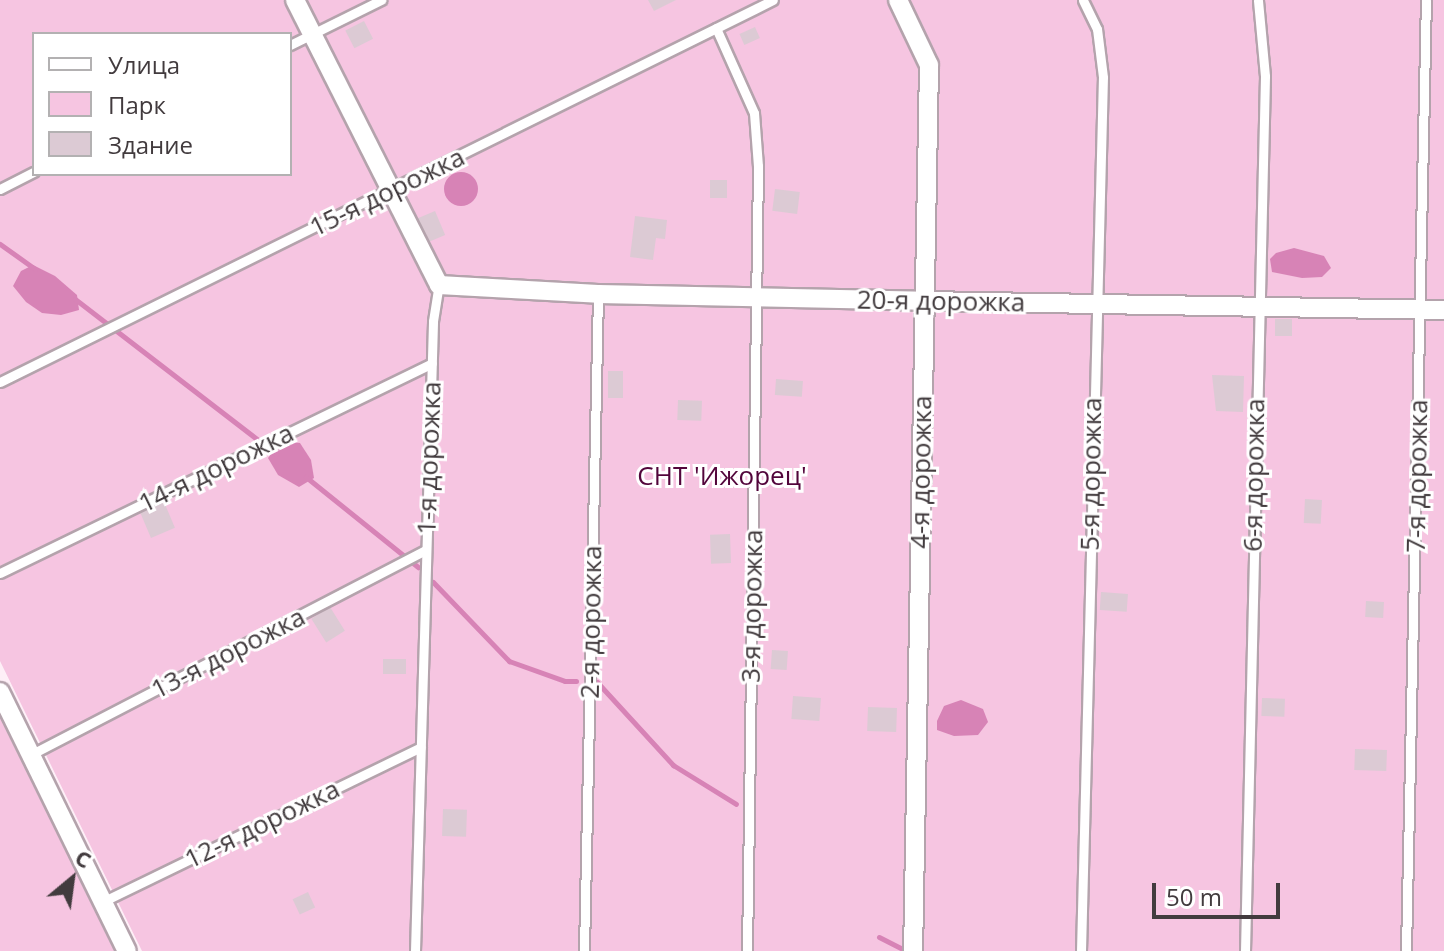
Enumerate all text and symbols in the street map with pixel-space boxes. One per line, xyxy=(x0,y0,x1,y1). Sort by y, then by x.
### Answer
legend xyxy=(32,32,292,176)
text: Улица xyxy=(108,48,180,81)
text: Парк xyxy=(108,88,166,121)
text: Здание xyxy=(108,128,193,161)
street label: 15-я дорожка xyxy=(304,141,470,243)
street label: 20-я дорожка xyxy=(857,284,1025,318)
street label: 1-я дорожка xyxy=(411,381,447,535)
street label: 4-я дорожка xyxy=(904,395,938,549)
street label: 5-я дорожка xyxy=(1074,397,1108,551)
street label: 6-я дорожка xyxy=(1237,398,1271,552)
street label: 7-я дорожка xyxy=(1400,399,1434,553)
street label: 14-я дорожка xyxy=(133,417,299,519)
park label: СНТ 'Ижорец' xyxy=(637,460,807,492)
street label: 3-я дорожка xyxy=(735,529,769,683)
street label: 2-я дорожка xyxy=(574,545,608,699)
street label: 13-я дорожка xyxy=(146,601,310,705)
street label: 12-я дорожка xyxy=(179,773,345,875)
north arrow xyxy=(32,839,112,919)
text: С xyxy=(70,841,97,875)
scale bar xyxy=(1156,867,1284,917)
text: 50 m xyxy=(1166,880,1222,913)

